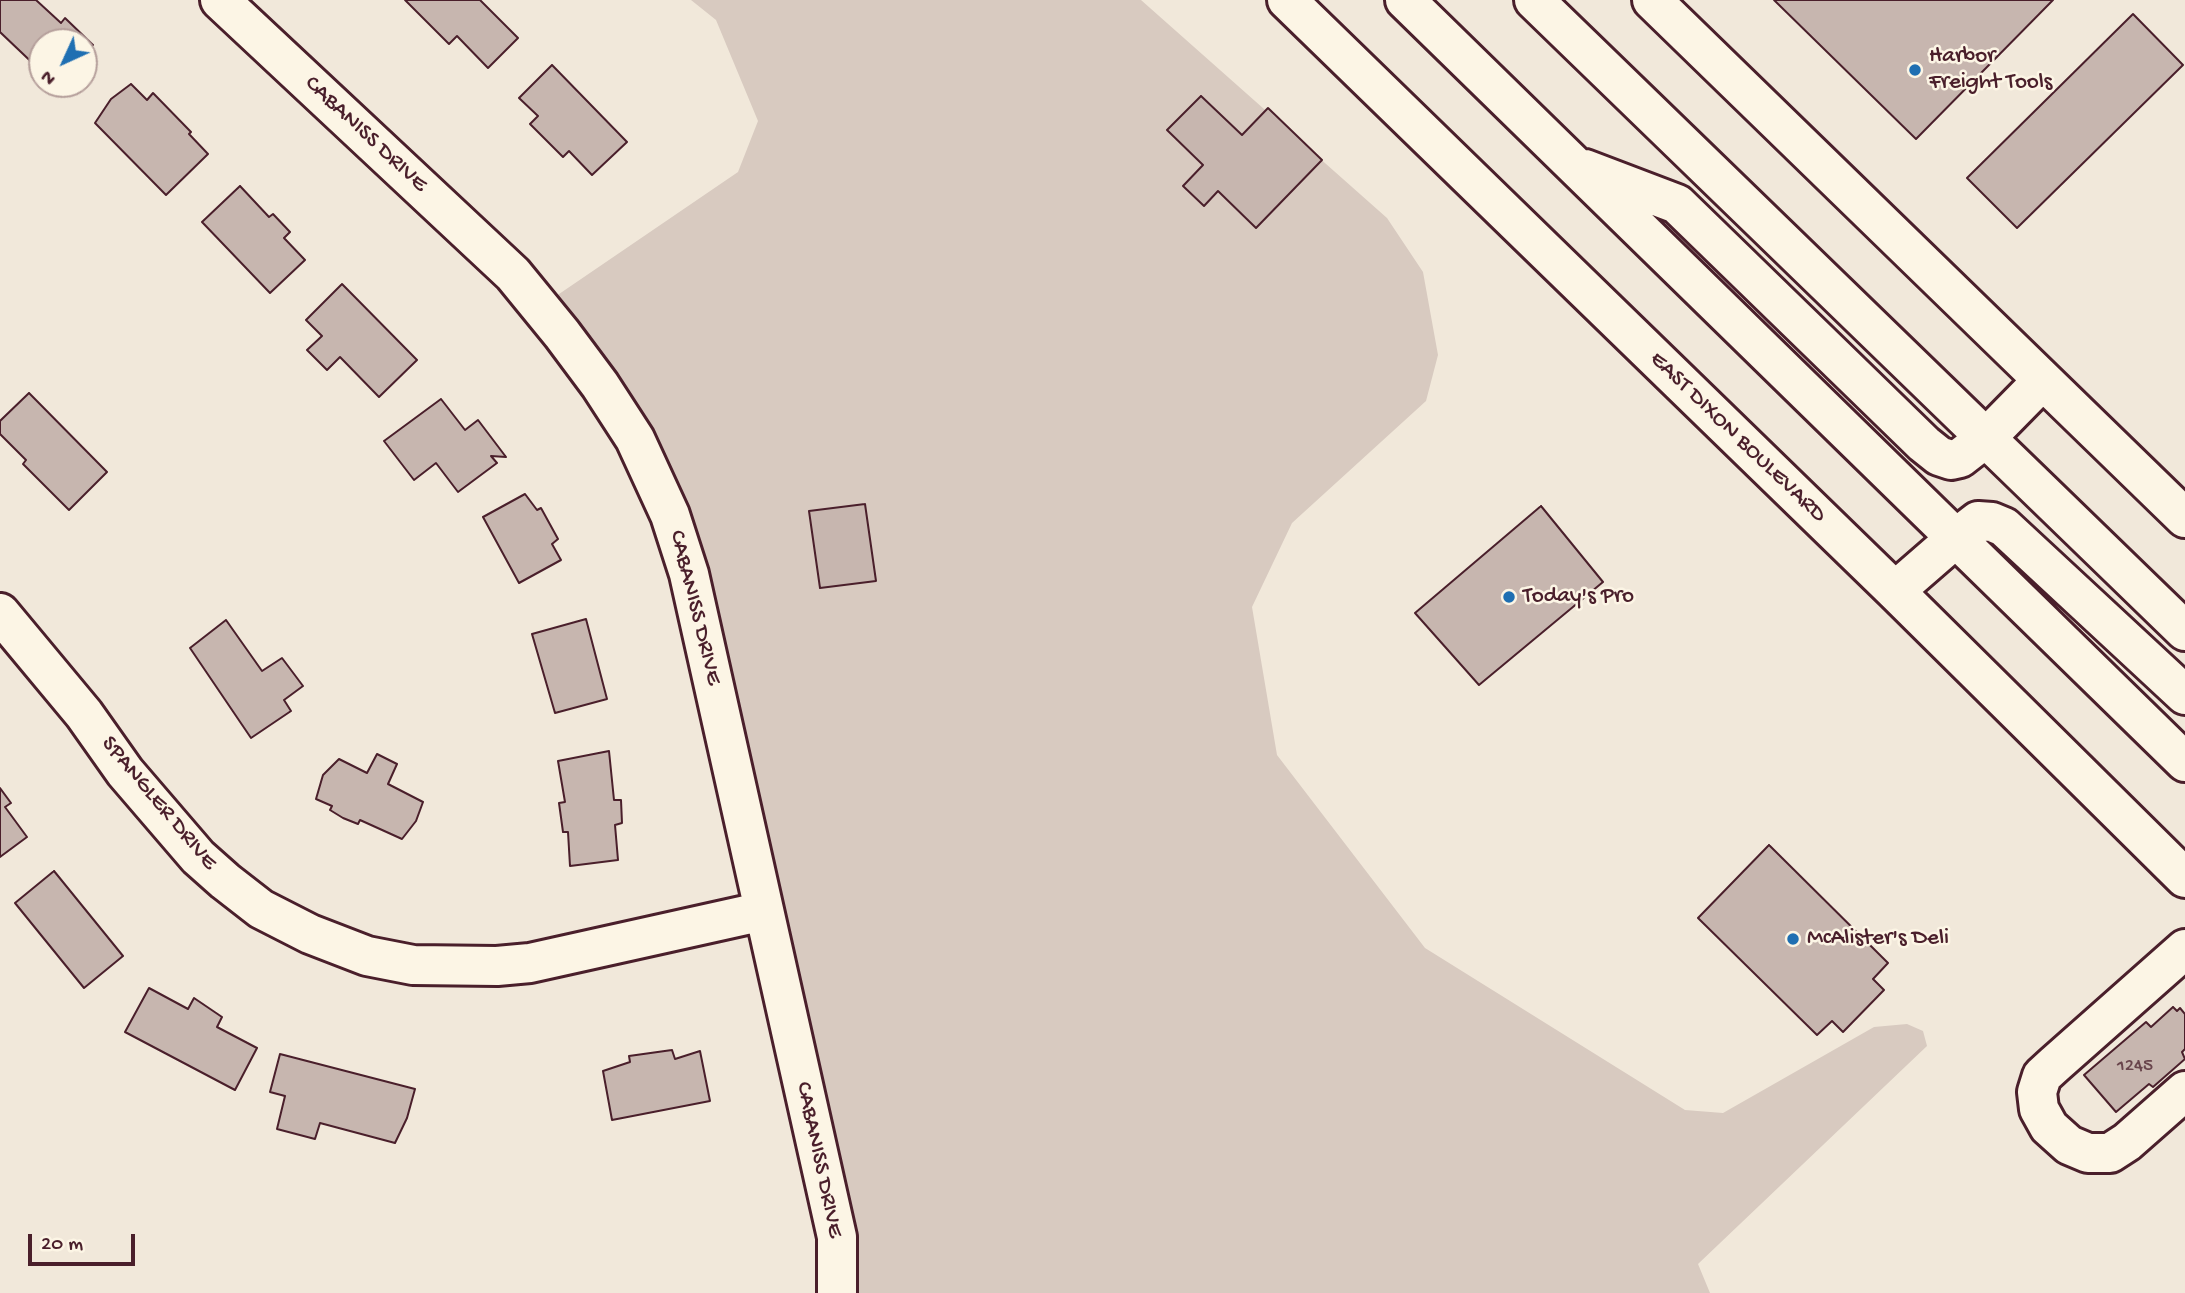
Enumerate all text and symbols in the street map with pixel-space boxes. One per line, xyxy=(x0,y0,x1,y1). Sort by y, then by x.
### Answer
north arrow xyxy=(28,28,98,98)
place label: Harbor Freight Tools xyxy=(1929,43,2052,97)
marker: Harbor Freight Tools xyxy=(1907,62,1923,78)
text: N xyxy=(37,64,62,89)
street label: CABANISS DRIVE xyxy=(298,71,432,199)
street label: EAST DIXON BOULEVARD xyxy=(1643,346,1831,530)
street label: CABANISS DRIVE xyxy=(661,528,727,688)
place label: Today's Pro xyxy=(1523,583,1634,611)
marker: Today's Pro xyxy=(1501,589,1517,605)
street label: SPANGLER DRIVE xyxy=(94,731,222,877)
place label: McAlister's Deli xyxy=(1807,925,1949,953)
marker: McAlister's Deli xyxy=(1785,931,1801,947)
house number: 1245 xyxy=(2117,1056,2153,1078)
street label: CABANISS DRIVE xyxy=(788,1080,848,1240)
scale bar xyxy=(32,1220,138,1264)
text: 20 m xyxy=(41,1233,83,1258)

